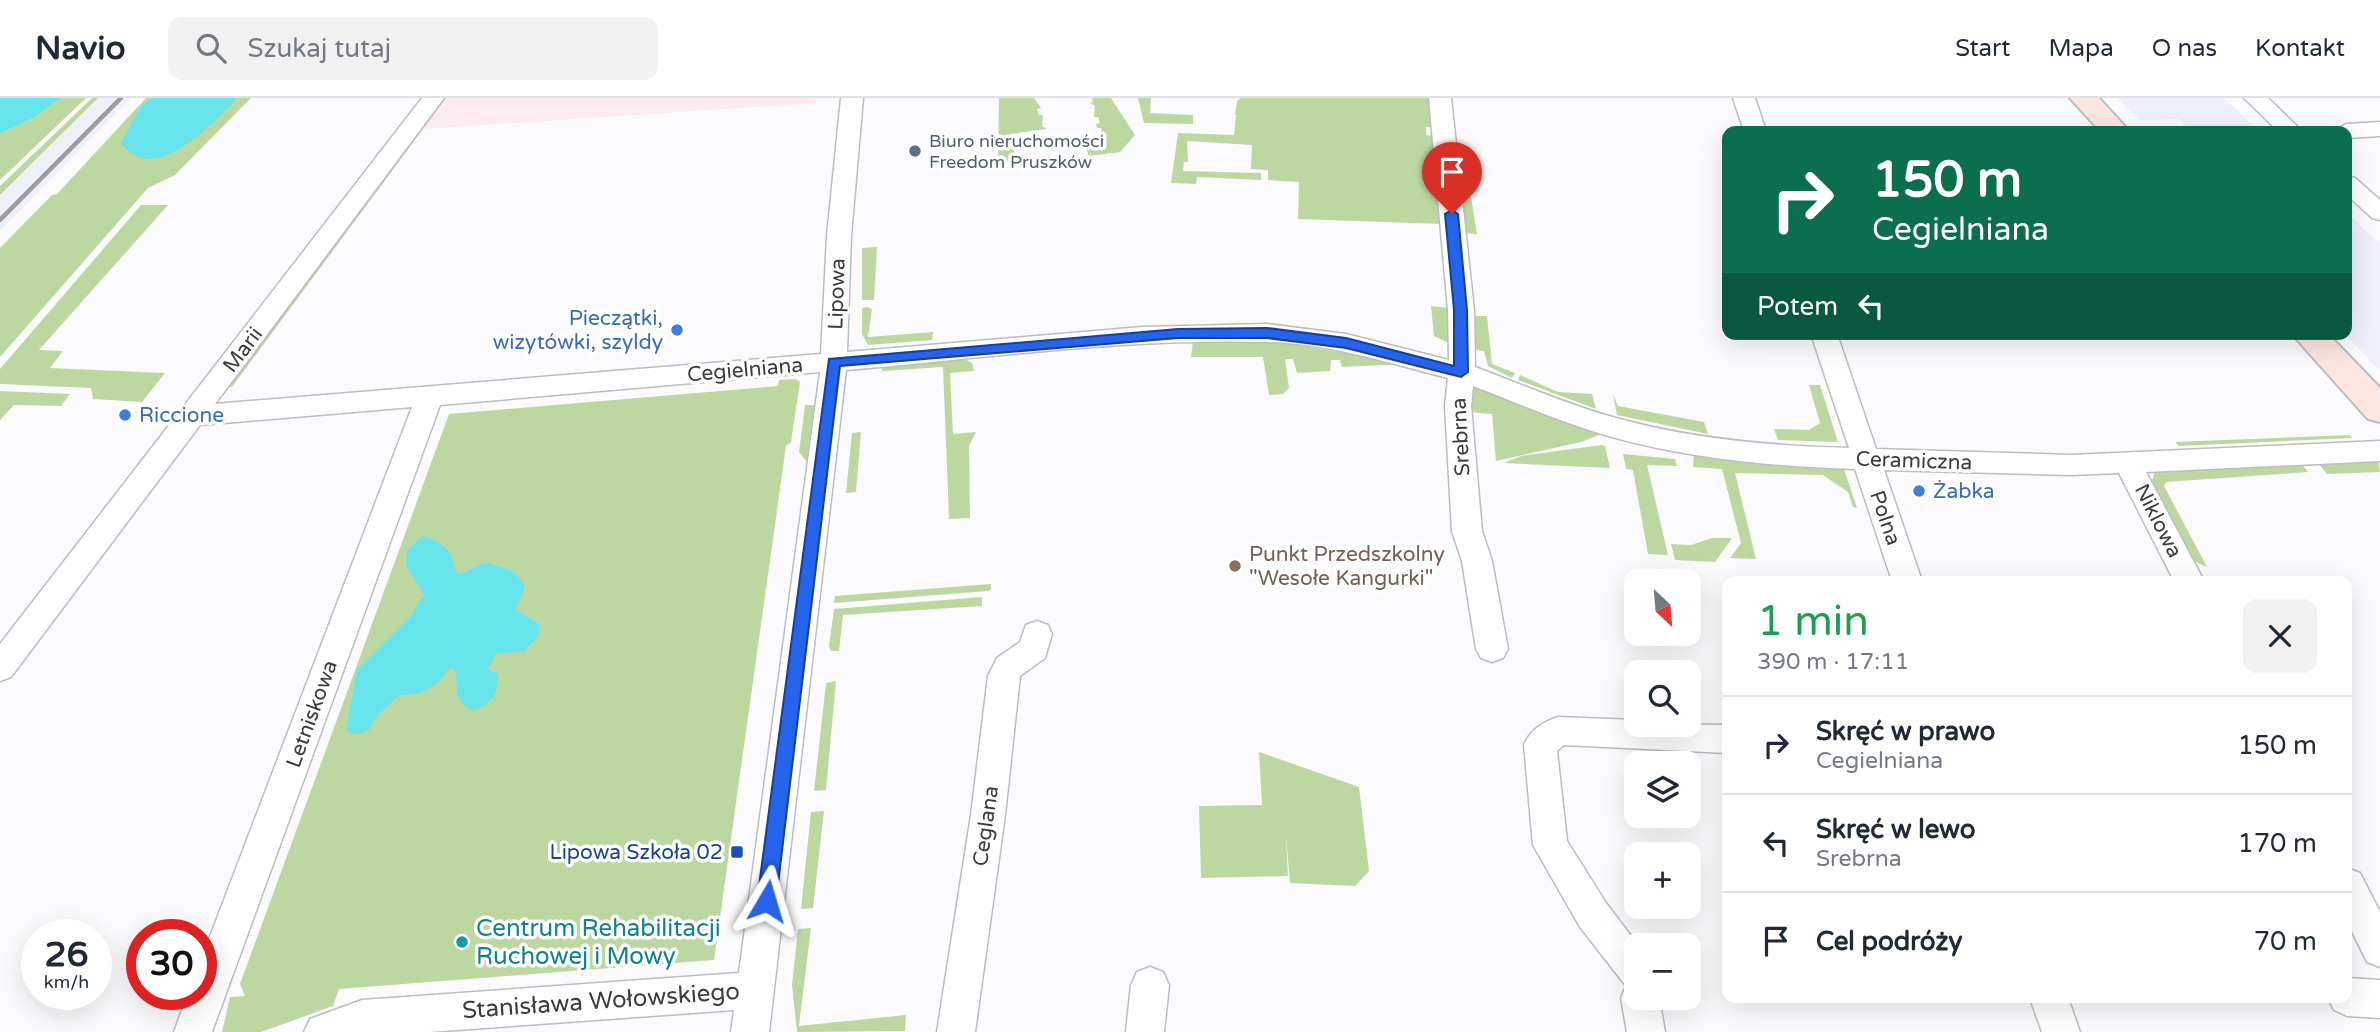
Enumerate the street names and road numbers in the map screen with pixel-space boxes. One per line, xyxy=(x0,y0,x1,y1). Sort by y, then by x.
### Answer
street label: Lipowa xyxy=(823,258,851,330)
street label: Marii xyxy=(218,322,268,378)
street label: Cegielniana xyxy=(686,352,804,388)
street label: Srebrna xyxy=(1446,397,1476,477)
street label: Ceramiczna xyxy=(1855,446,1973,476)
street label: Niklowa xyxy=(2129,480,2187,562)
street label: Polna xyxy=(1864,487,1906,549)
street label: Letniskowa xyxy=(281,657,343,771)
street label: Ceglana xyxy=(968,784,1004,868)
street label: Stanisława Wołowskiego xyxy=(461,977,741,1025)

